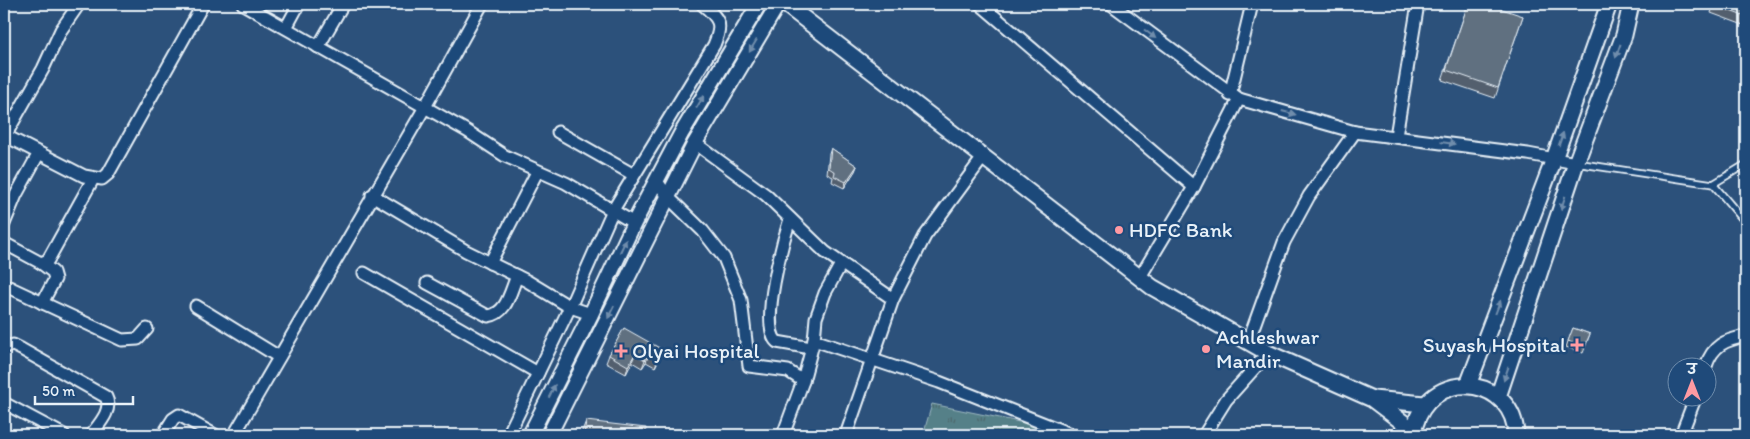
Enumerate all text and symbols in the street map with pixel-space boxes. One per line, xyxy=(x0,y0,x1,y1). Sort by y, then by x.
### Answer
one-way arrow xyxy=(1143,28,1156,39)
one-way arrow xyxy=(748,39,757,52)
one-way arrow xyxy=(1614,43,1621,58)
one-way arrow xyxy=(695,96,704,109)
one-way arrow xyxy=(1281,109,1296,117)
one-way arrow xyxy=(1558,131,1565,146)
one-way arrow xyxy=(1440,139,1456,147)
one-way arrow xyxy=(1559,196,1566,211)
place label: HDFC Bank xyxy=(1129,217,1233,242)
marker: HDFC Bank xyxy=(1113,224,1125,236)
one-way arrow xyxy=(620,239,628,253)
one-way arrow xyxy=(1494,299,1502,314)
one-way arrow xyxy=(606,305,615,320)
place label: Achleshwar Mandir xyxy=(1216,324,1320,373)
place label: Suyash Hospital xyxy=(1423,332,1566,357)
place label: Olyai Hospital xyxy=(632,338,759,363)
marker: Suyash Hospital xyxy=(1570,338,1584,352)
marker: Achleshwar Mandir xyxy=(1200,343,1212,355)
marker: Olyai Hospital xyxy=(614,344,628,358)
north arrow xyxy=(1668,356,1718,406)
text: उ xyxy=(1685,361,1698,378)
one-way arrow xyxy=(1502,367,1510,382)
scale bar xyxy=(35,374,132,406)
text: 50 m xyxy=(42,382,75,400)
one-way arrow xyxy=(548,384,556,398)

